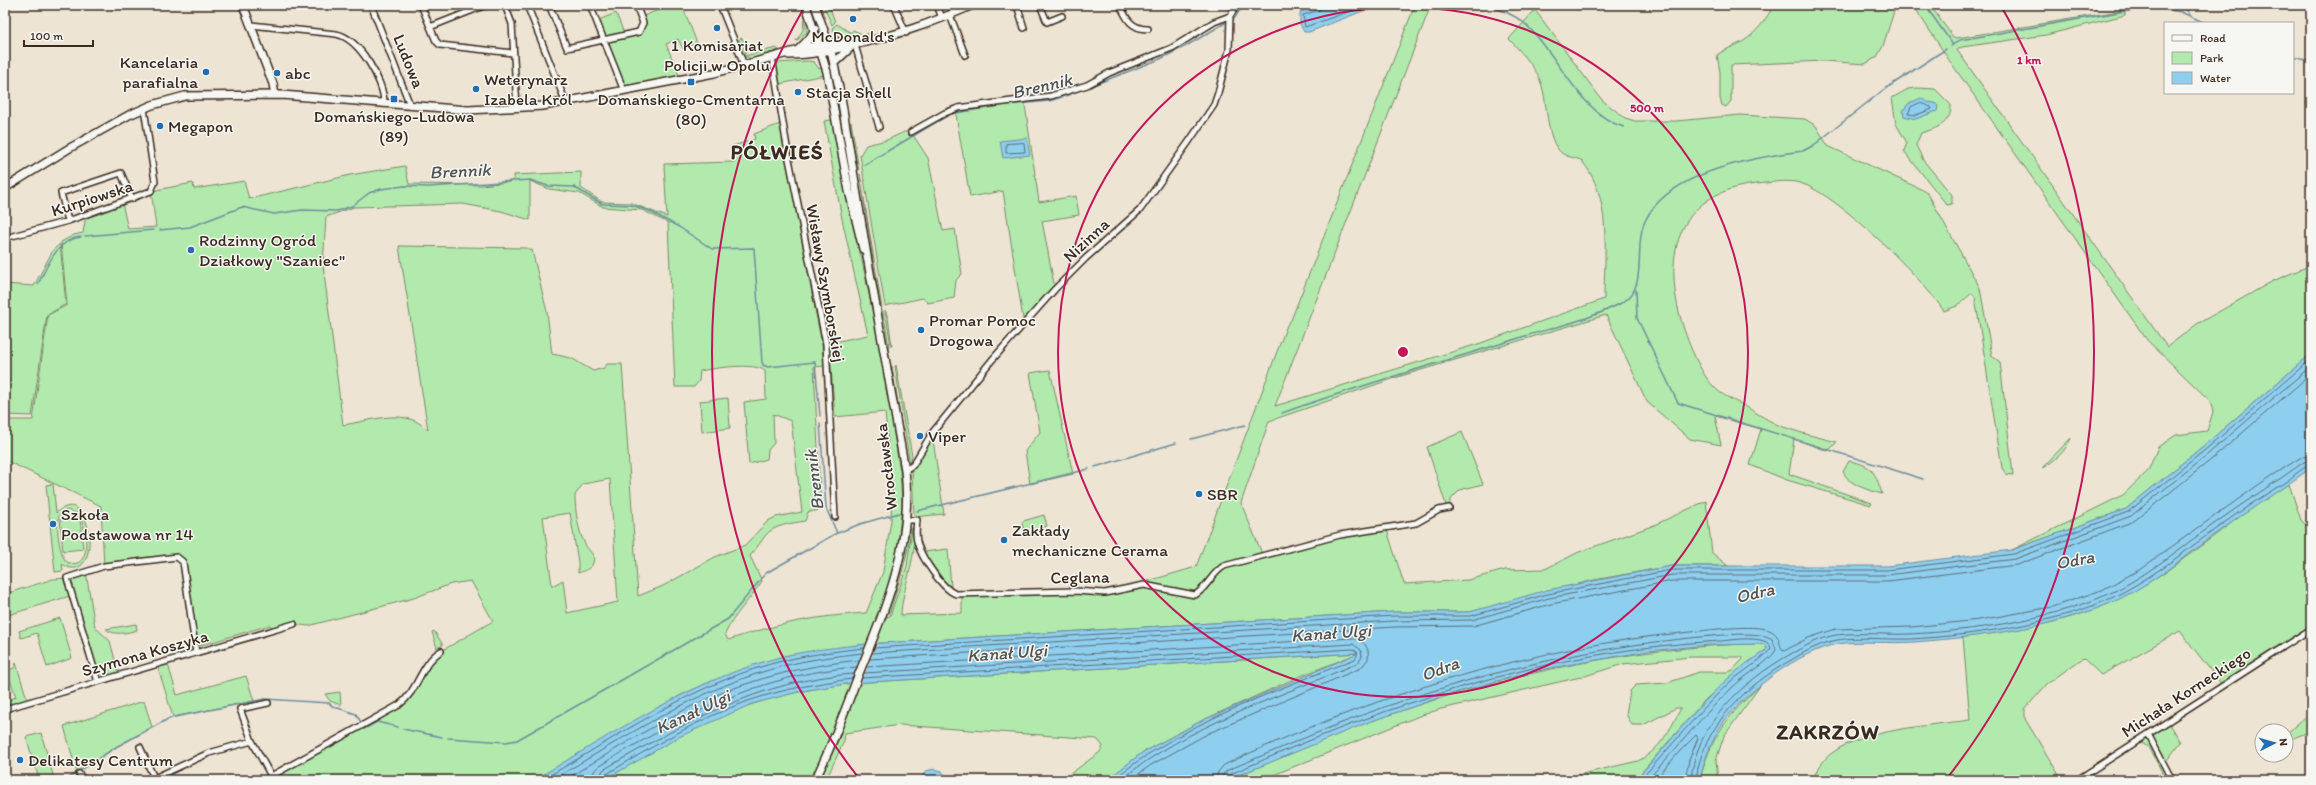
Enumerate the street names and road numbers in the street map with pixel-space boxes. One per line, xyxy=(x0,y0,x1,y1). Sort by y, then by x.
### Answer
street label: Ludowa xyxy=(389,31,429,91)
street label: Kurpiowska xyxy=(49,175,136,221)
street label: Wisławy Szymborskiej xyxy=(802,202,850,364)
street label: Nizinna xyxy=(1059,214,1113,266)
street label: Wrocławska xyxy=(871,422,901,512)
street label: Ceglana xyxy=(1050,566,1110,588)
street label: Szymona Koszyka xyxy=(79,625,211,681)
street label: Michała Korneckiego xyxy=(2118,643,2254,741)

